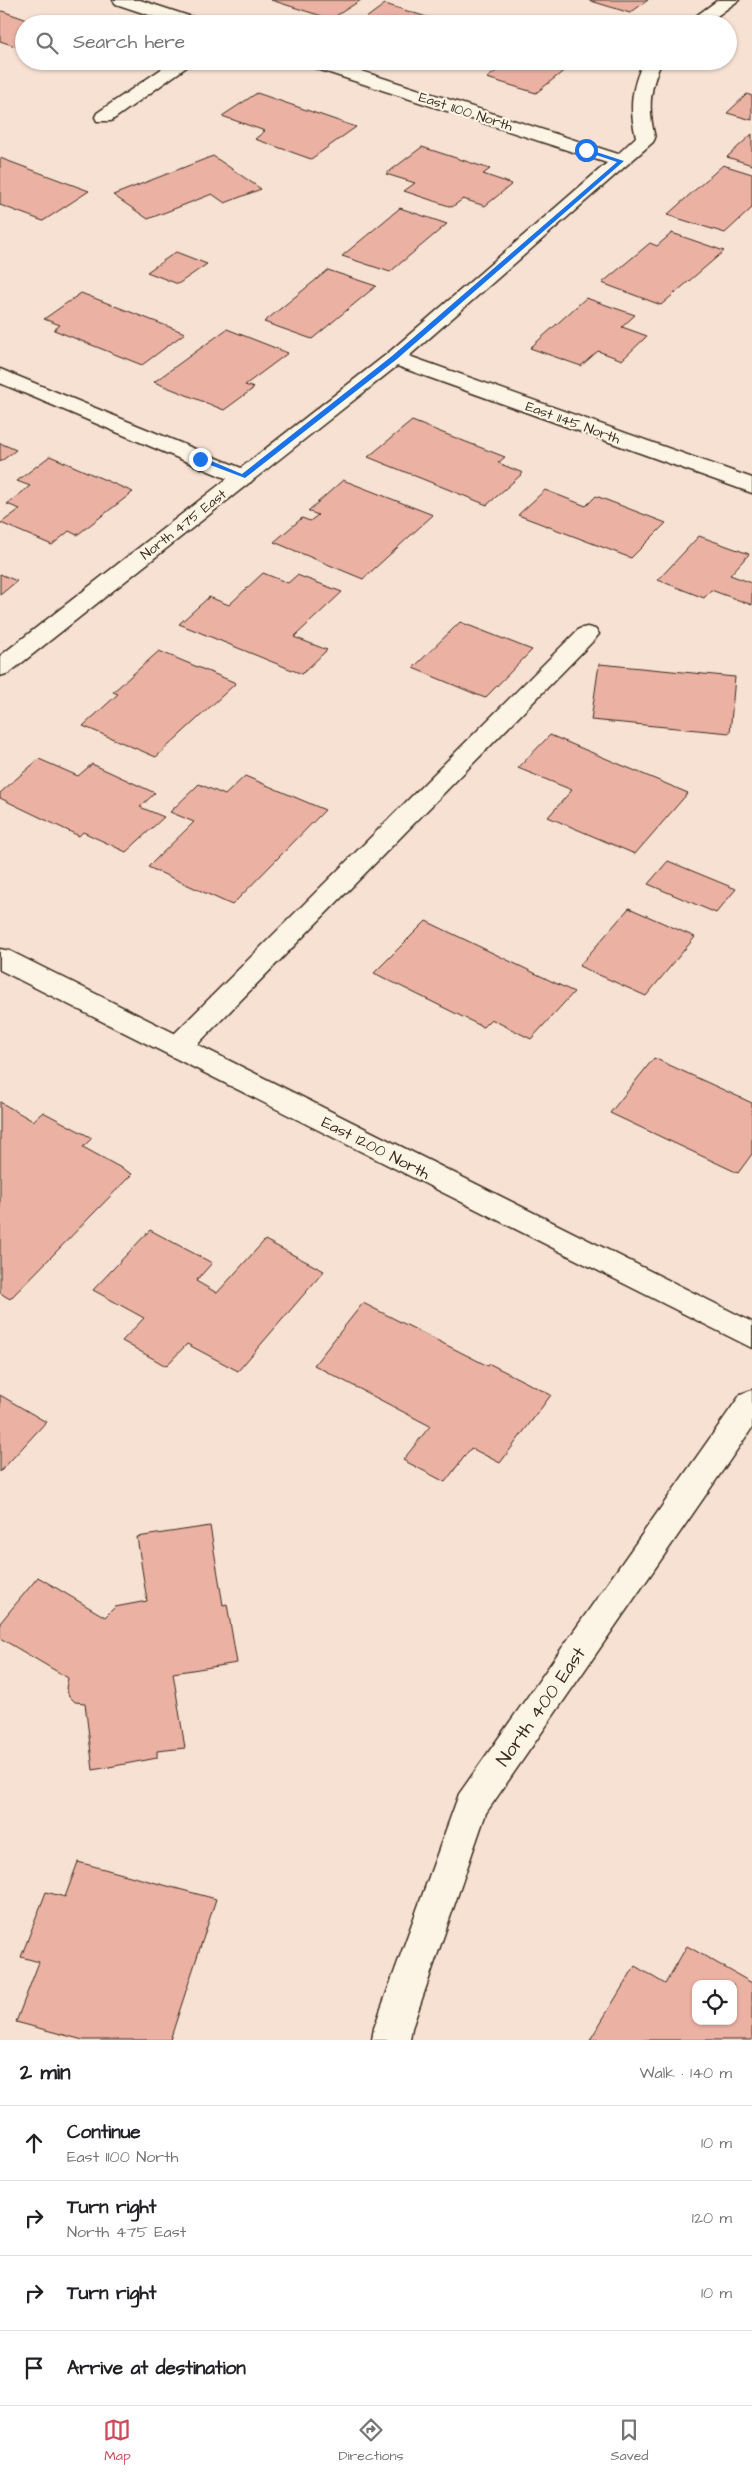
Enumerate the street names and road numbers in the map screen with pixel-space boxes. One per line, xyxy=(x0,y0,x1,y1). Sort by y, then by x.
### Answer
street label: East 1100 North xyxy=(416,87,515,137)
street label: East 1145 North xyxy=(523,397,623,449)
street label: North 475 East xyxy=(136,485,231,565)
street label: East 1200 North xyxy=(318,1111,433,1185)
street label: North 400 East xyxy=(490,1641,593,1772)

